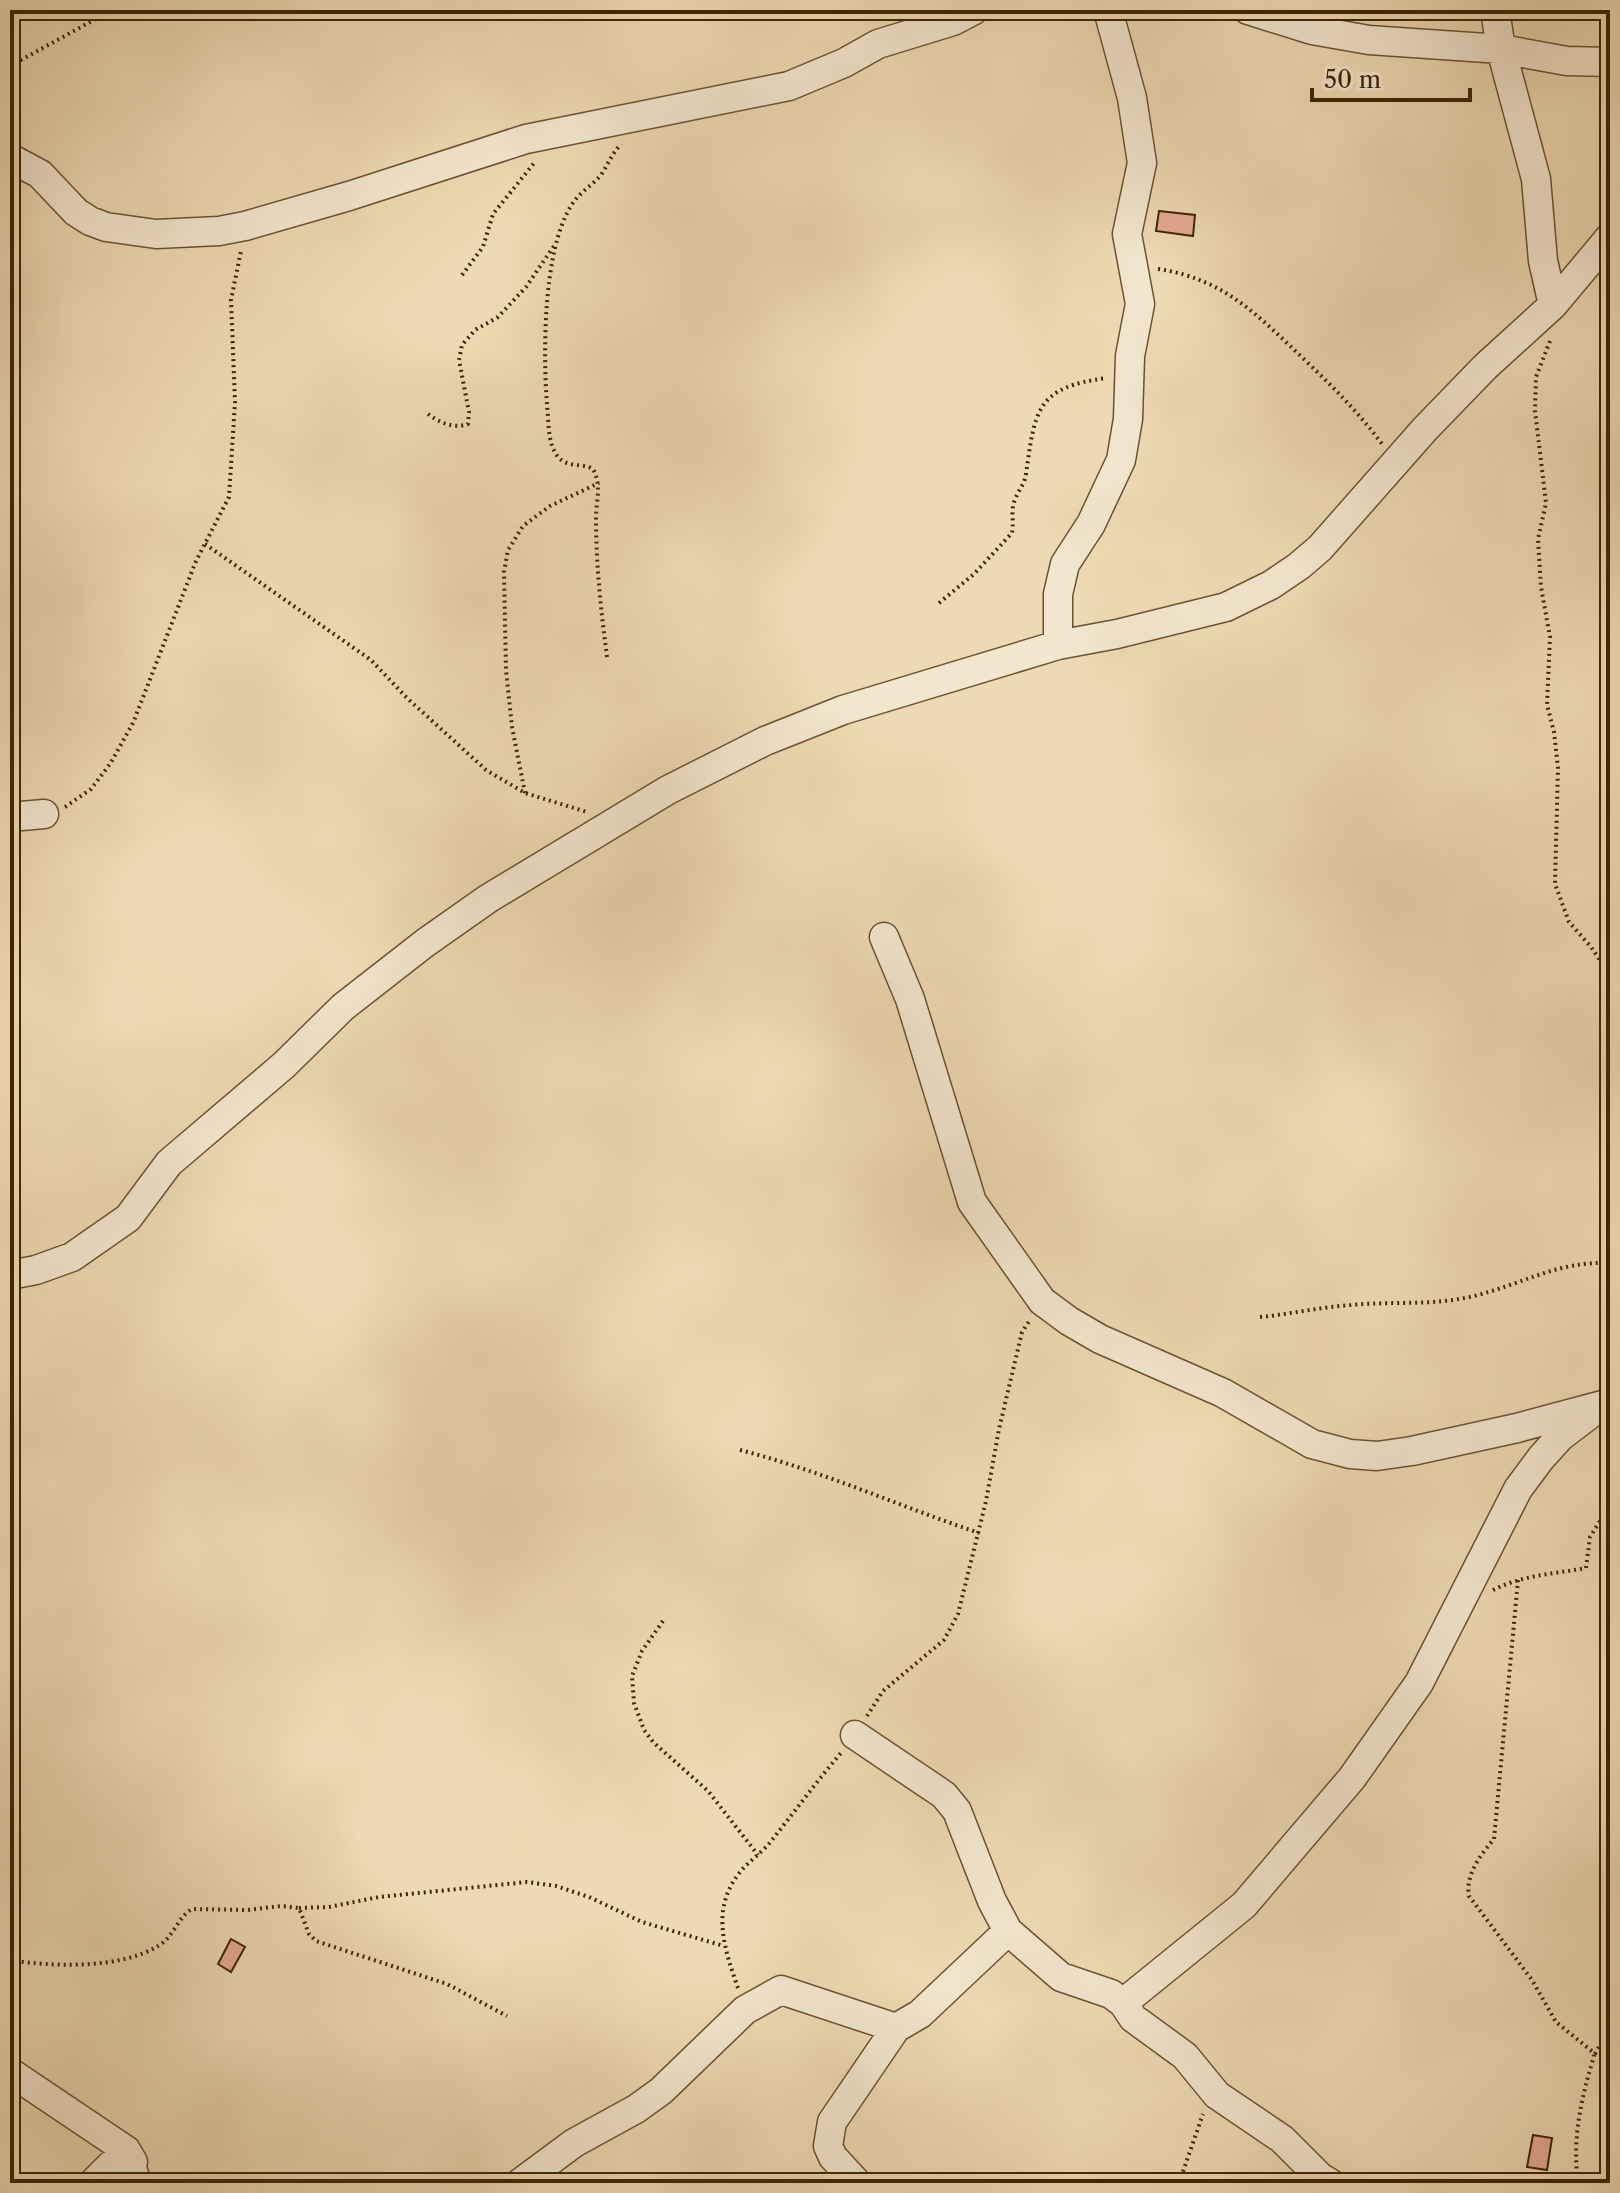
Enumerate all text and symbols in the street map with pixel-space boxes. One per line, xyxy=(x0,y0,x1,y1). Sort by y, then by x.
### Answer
scale bar xyxy=(1312,52,1470,102)
text: 50 m xyxy=(1324,65,1381,94)

